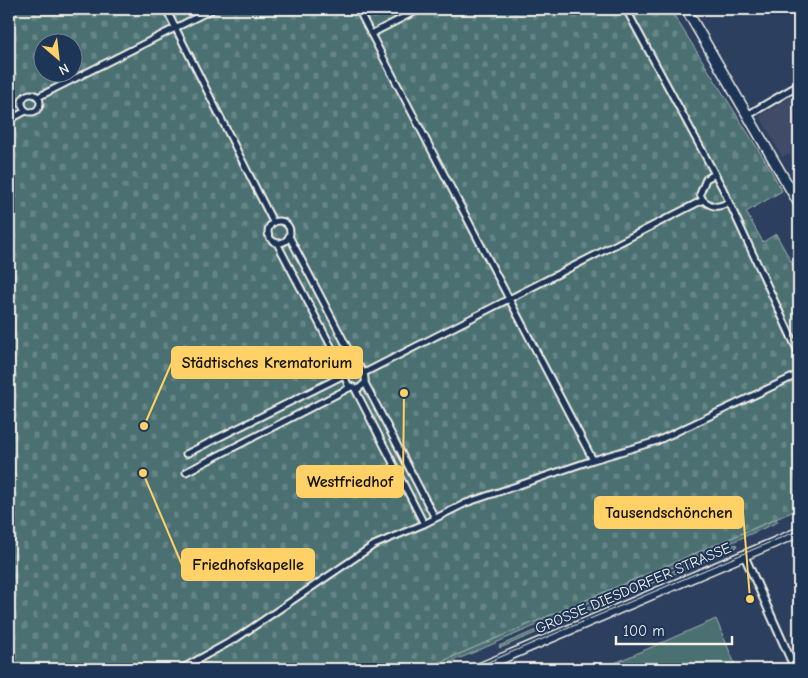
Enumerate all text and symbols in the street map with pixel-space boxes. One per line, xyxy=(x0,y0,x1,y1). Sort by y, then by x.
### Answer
north arrow xyxy=(32,32,82,82)
text: N xyxy=(56,59,72,79)
callout: Städtisches Krematorium xyxy=(172,347,362,378)
text: Städtisches Krematorium xyxy=(182,354,352,372)
callout: Westfriedhof xyxy=(297,466,403,497)
text: Westfriedhof xyxy=(307,473,394,491)
callout: Tausendschönchen xyxy=(595,497,743,528)
text: Tausendschönchen xyxy=(605,504,733,522)
street label: GROSSE DIESDORFER STRASSE xyxy=(532,538,734,638)
callout: Friedhofskapelle xyxy=(182,549,314,580)
text: Friedhofskapelle xyxy=(192,556,304,574)
scale bar xyxy=(616,613,732,645)
text: 100 m xyxy=(623,622,665,640)

